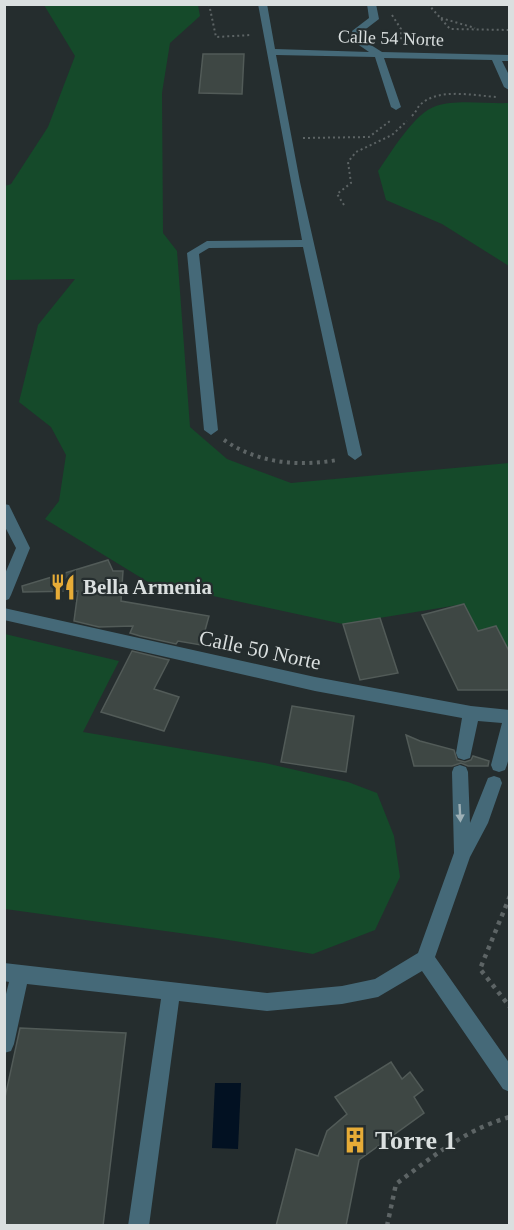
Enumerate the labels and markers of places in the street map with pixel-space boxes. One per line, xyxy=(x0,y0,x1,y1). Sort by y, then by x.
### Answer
restaurant icon: Bella Armenia xyxy=(48,572,78,602)
place label: Bella Armenia xyxy=(83,575,212,599)
building icon: Torre 1 xyxy=(340,1125,370,1155)
place label: Torre 1 xyxy=(375,1126,457,1155)

